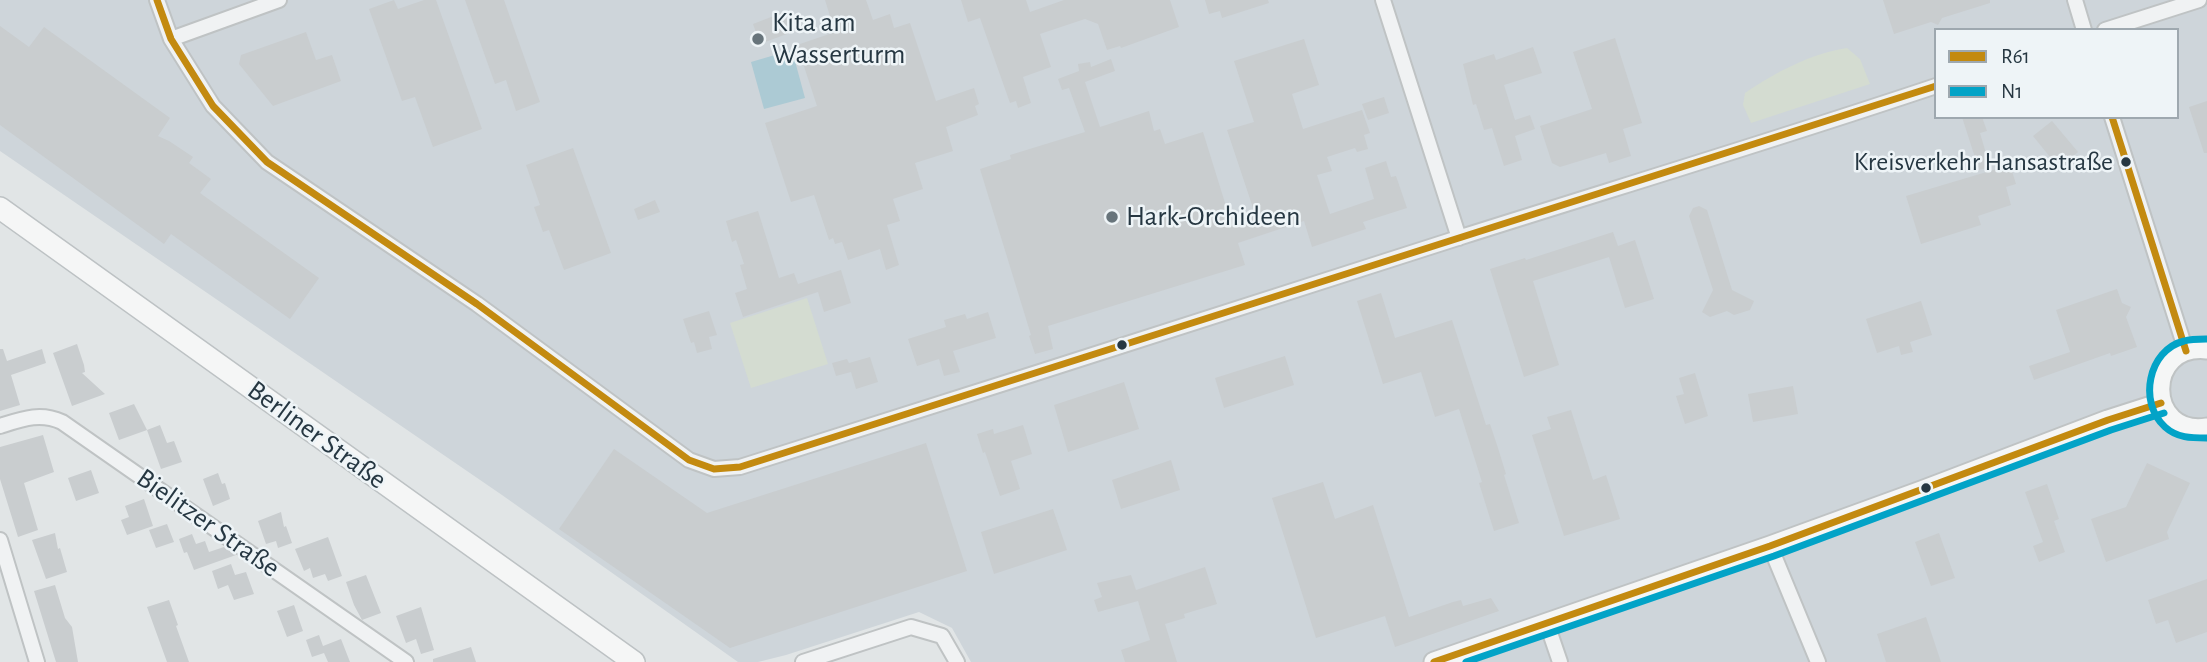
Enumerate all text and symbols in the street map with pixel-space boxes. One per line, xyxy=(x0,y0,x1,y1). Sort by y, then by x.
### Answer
place label: Kita am Wasserturm xyxy=(772,6,905,72)
legend xyxy=(1934,28,2179,119)
marker: Kita am Wasserturm xyxy=(750,31,766,47)
text: R61 xyxy=(2001,46,2030,67)
text: N1 xyxy=(2001,81,2023,102)
place label: Kreisverkehr Hansastraße xyxy=(1854,146,2113,178)
marker: Kreisverkehr Hansastraße xyxy=(2119,155,2133,169)
place label: Hark-Orchideen xyxy=(1126,200,1301,234)
marker: Hark-Orchideen xyxy=(1104,209,1120,225)
unlabelled marker xyxy=(1115,338,1129,352)
street label: Berliner Straße xyxy=(241,373,393,497)
street label: Bielitzer Straße xyxy=(130,461,286,585)
unlabelled marker xyxy=(1919,481,1933,495)

